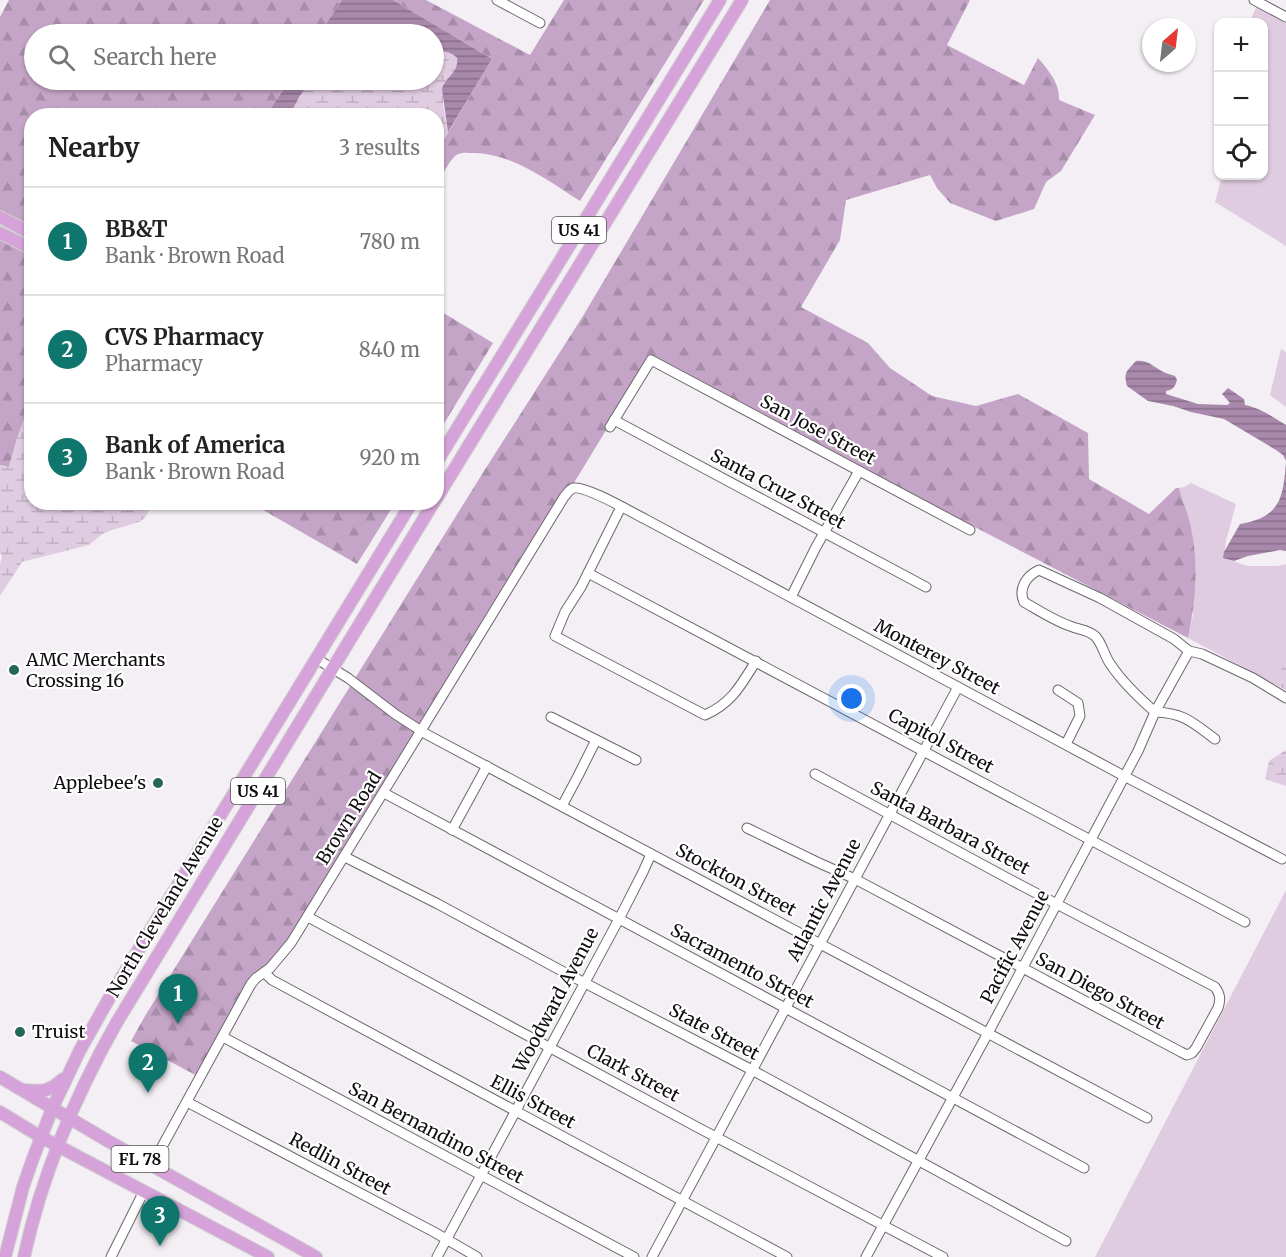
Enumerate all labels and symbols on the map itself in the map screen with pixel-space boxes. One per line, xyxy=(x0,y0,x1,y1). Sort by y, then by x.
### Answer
north arrow xyxy=(1142,18,1196,72)
road number: US 41 xyxy=(552,217,606,243)
street label: San Jose Street xyxy=(757,389,880,470)
street label: Santa Cruz Street xyxy=(707,443,850,534)
street label: Monterey Street xyxy=(870,614,1004,699)
place label: AMC Merchants Crossing 16 xyxy=(25,648,166,692)
marker: AMC Merchants Crossing 16 xyxy=(7,663,21,677)
your location xyxy=(837,684,866,713)
street label: Capitol Street xyxy=(884,703,998,778)
street label: Brown Road xyxy=(311,767,386,869)
place label: Applebee's xyxy=(53,771,146,794)
marker: Applebee's xyxy=(151,776,165,790)
street label: Santa Barbara Street xyxy=(867,776,1034,879)
road number: US 41 xyxy=(231,778,285,804)
street label: North Cleveland Avenue xyxy=(101,812,228,1001)
street label: Atlantic Avenue xyxy=(781,834,866,966)
street label: Stockton Street xyxy=(672,838,801,921)
street label: Pacific Avenue xyxy=(975,886,1054,1007)
street label: Sacramento Street xyxy=(667,918,818,1013)
street label: Woodward Avenue xyxy=(507,924,603,1077)
street label: San Diego Street xyxy=(1032,947,1169,1034)
pin: 1 xyxy=(158,974,198,1024)
street label: State Street xyxy=(665,998,763,1065)
place label: Truist xyxy=(32,1020,85,1043)
marker: Truist xyxy=(13,1025,27,1039)
street label: Clark Street xyxy=(583,1039,684,1107)
pin: 2 xyxy=(128,1044,168,1093)
street label: Ellis Street xyxy=(487,1070,580,1134)
street label: San Bernandino Street xyxy=(345,1077,528,1189)
street label: Redlin Street xyxy=(285,1127,395,1200)
road number: FL 78 xyxy=(112,1146,168,1172)
pin: 3 xyxy=(140,1196,180,1246)

